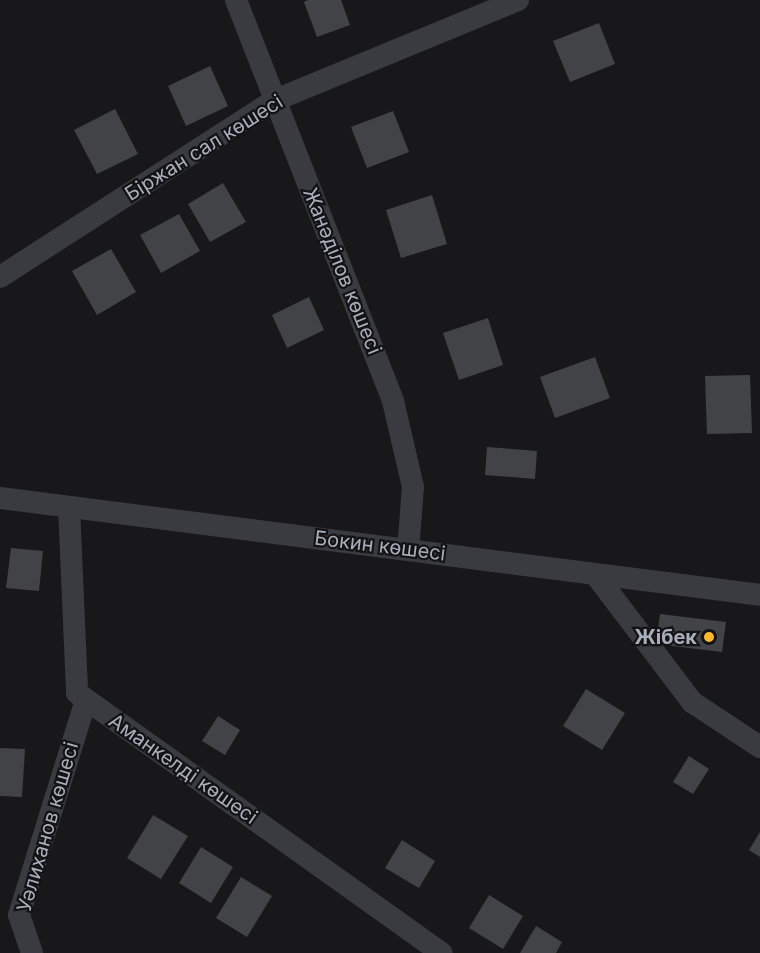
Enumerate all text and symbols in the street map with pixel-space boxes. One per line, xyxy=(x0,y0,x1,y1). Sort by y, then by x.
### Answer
street label: Біржан сал көшесі xyxy=(121,90,287,206)
street label: Жанәділов көшесі xyxy=(298,184,386,358)
street label: Бокин көшесі xyxy=(313,526,447,566)
place label: Жібек xyxy=(634,625,697,649)
marker: Жібек xyxy=(702,630,716,644)
street label: Аманкелді көшесі xyxy=(104,709,262,829)
street label: Уәлиханов көшесі xyxy=(12,739,84,915)

